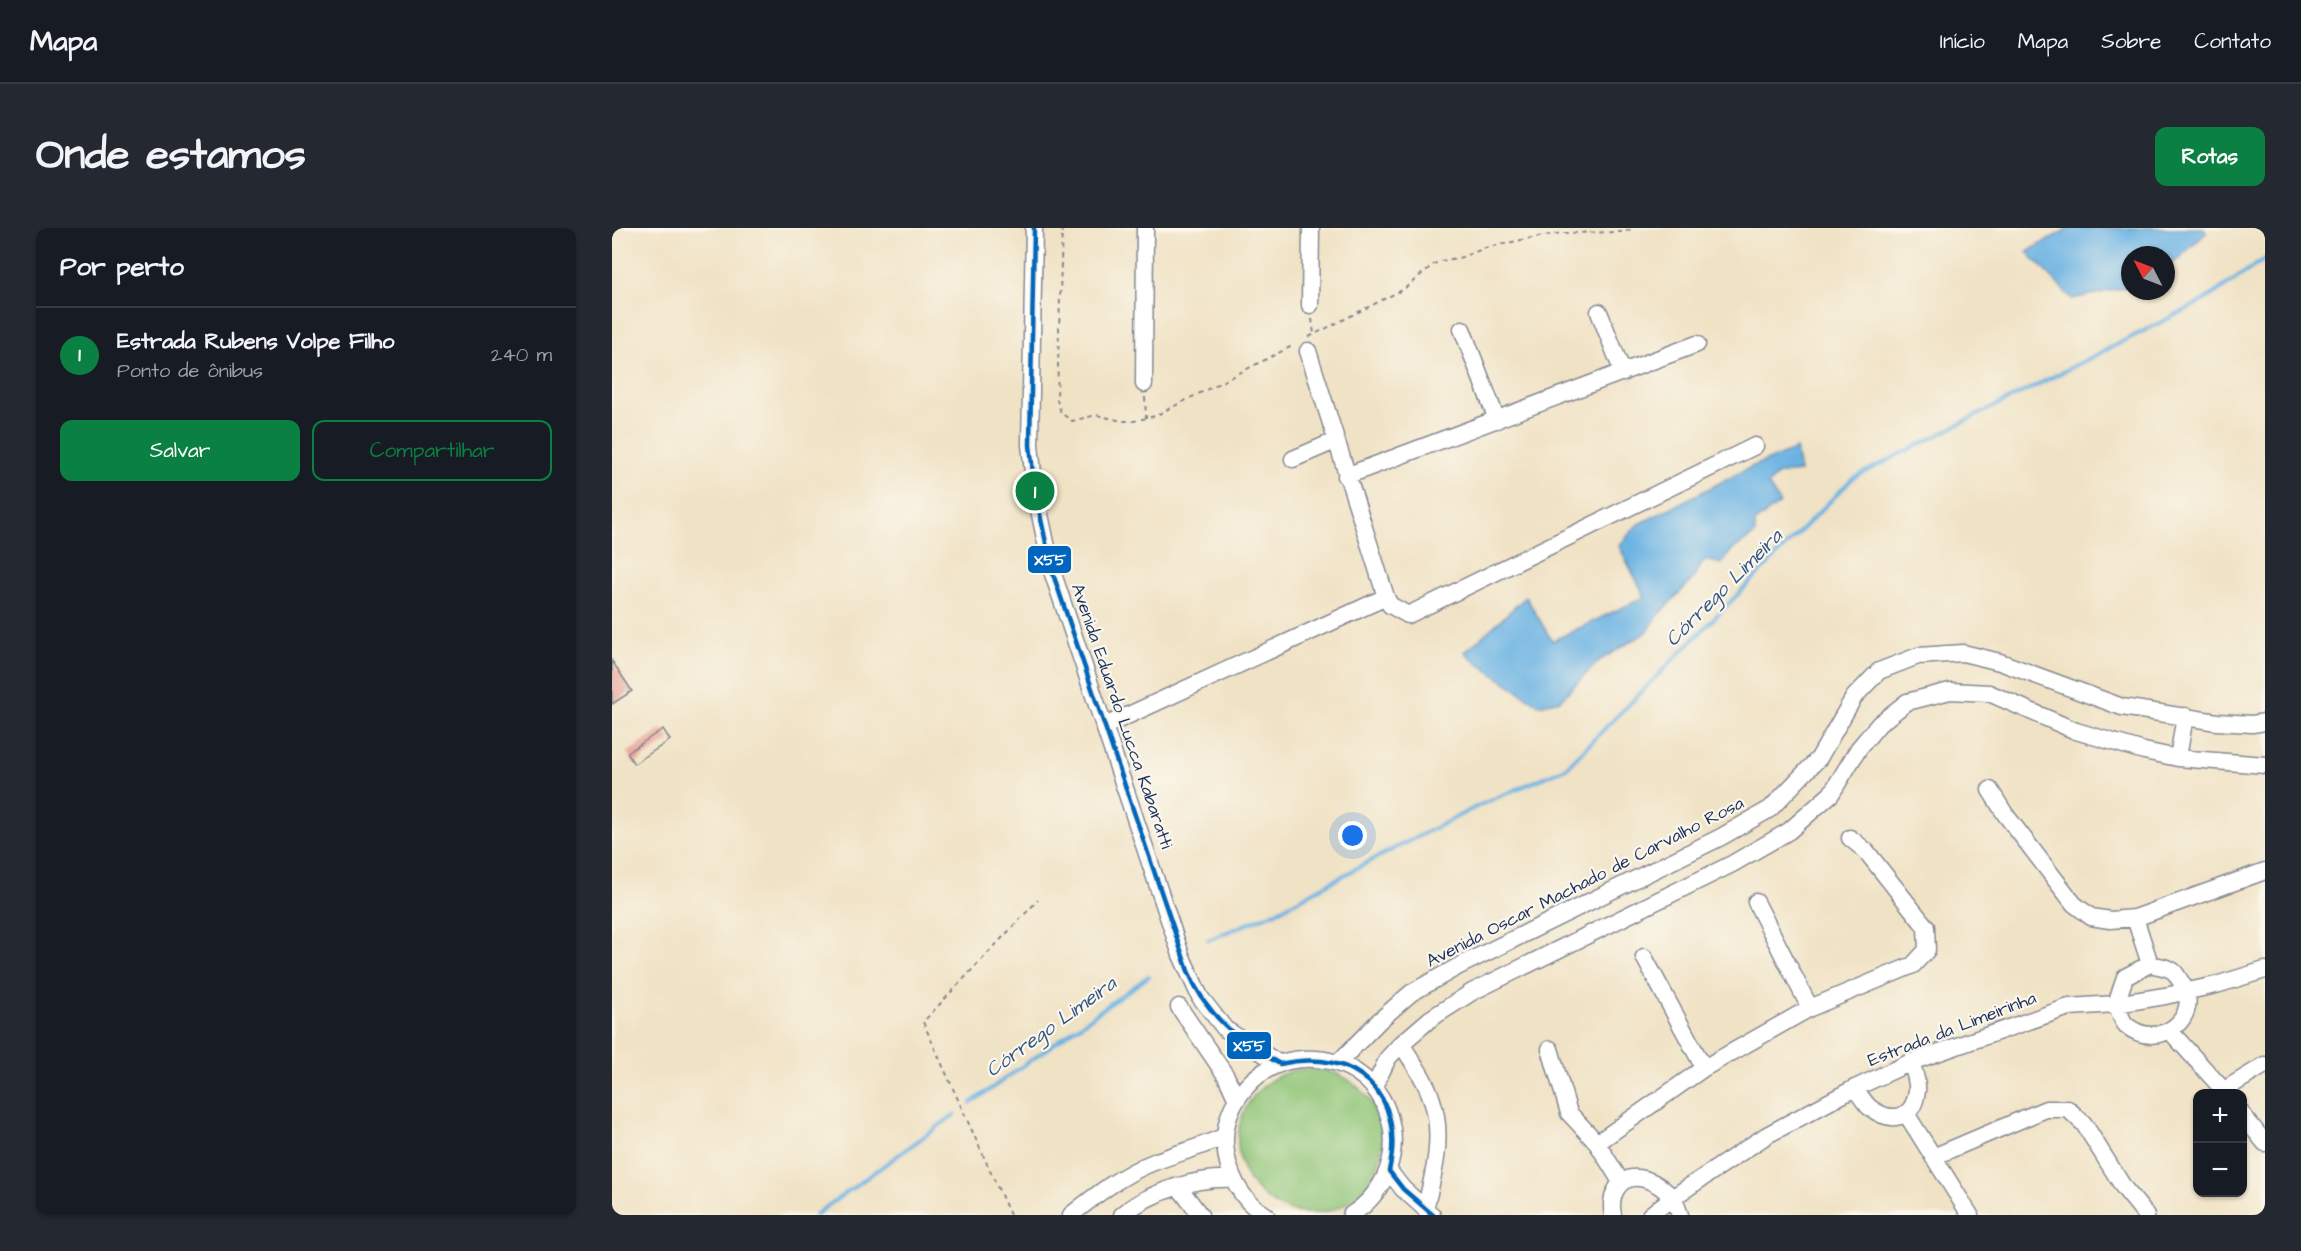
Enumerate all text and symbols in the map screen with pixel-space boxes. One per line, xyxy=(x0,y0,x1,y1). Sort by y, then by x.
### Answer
text: Mapa xyxy=(30,22,97,61)
text: Início xyxy=(1940,27,1985,56)
text: Mapa xyxy=(2018,27,2068,56)
text: Sobre xyxy=(2101,27,2161,56)
text: Contato xyxy=(2194,27,2271,56)
text: Onde estamos xyxy=(36,127,306,185)
button: Rotas xyxy=(2155,127,2265,186)
north arrow xyxy=(2121,246,2175,300)
text: Por perto xyxy=(60,249,184,285)
text: Estrada Rubens Volpe Filho xyxy=(117,326,394,357)
text: 1 xyxy=(78,341,81,369)
text: 240 m xyxy=(491,341,552,369)
text: Ponto de ônibus xyxy=(117,357,263,385)
button: Salvar xyxy=(60,420,300,481)
button: Compartilhar xyxy=(312,420,552,481)
pin: 1 xyxy=(1016,468,1054,514)
water label: Córrego Limeira xyxy=(1659,523,1790,654)
line badge: X55 xyxy=(1027,545,1072,574)
text: X55 xyxy=(1034,549,1067,571)
street label: Avenida Eduardo Lucca Kabaratti xyxy=(1065,580,1179,852)
street label: Avenida Oscar Machado de Carvalho Rosa xyxy=(1422,791,1748,973)
your location xyxy=(1338,821,1367,850)
water label: Córrego Limeira xyxy=(980,970,1123,1085)
street label: Estrada da Limeirinha xyxy=(1864,985,2040,1073)
line badge: X55 xyxy=(1226,1031,1272,1060)
text: X55 xyxy=(1233,1035,1266,1057)
map controls xyxy=(2193,1089,2247,1197)
button: + xyxy=(2193,1089,2247,1143)
button: − xyxy=(2193,1143,2247,1197)

